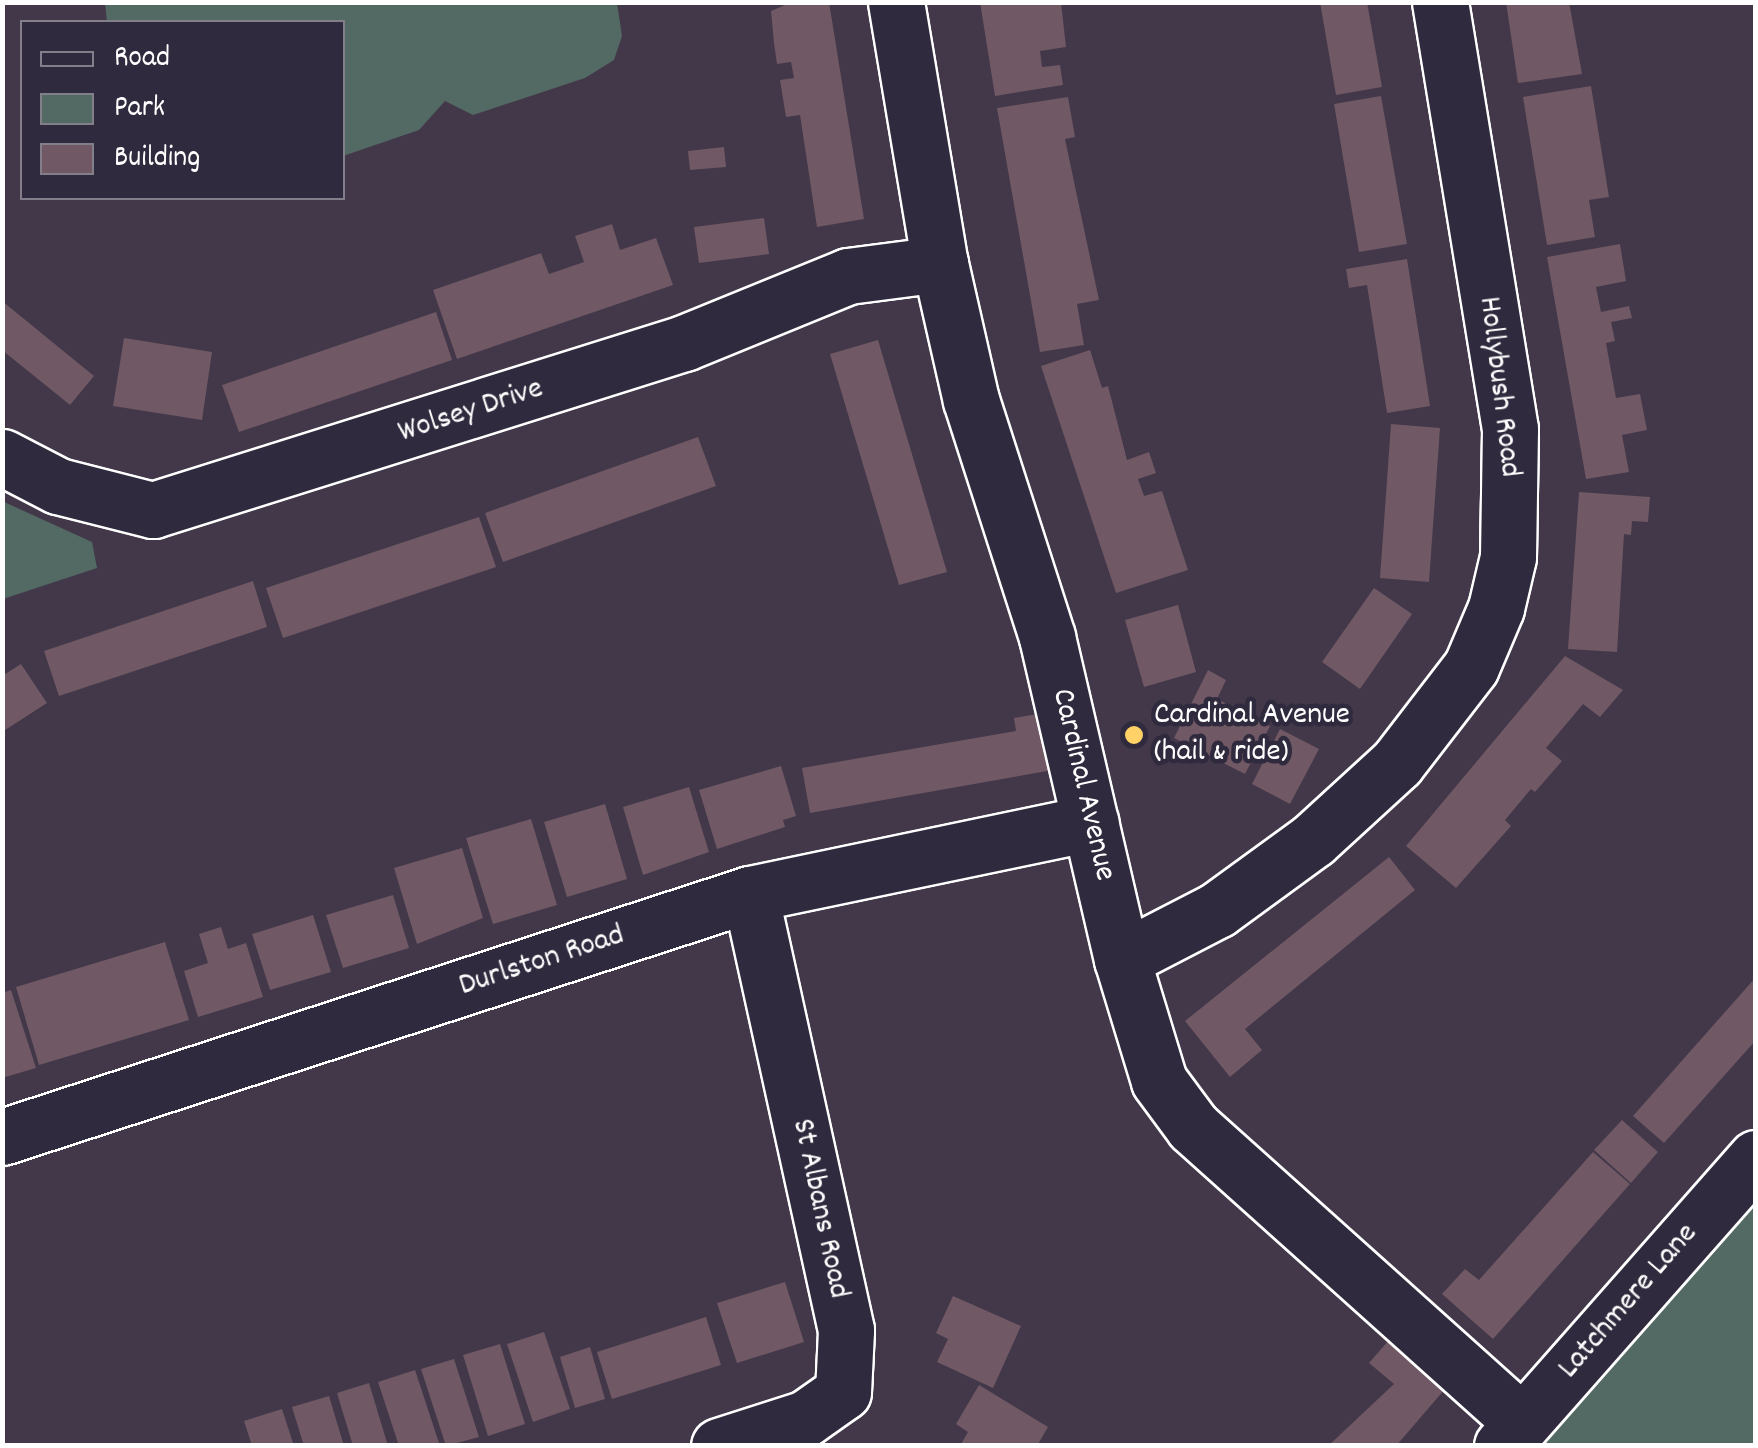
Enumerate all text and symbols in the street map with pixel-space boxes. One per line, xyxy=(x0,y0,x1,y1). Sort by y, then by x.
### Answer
legend xyxy=(20,20,345,200)
text: Road xyxy=(114,38,170,81)
text: Park xyxy=(114,88,165,131)
text: Building xyxy=(114,138,200,181)
street label: Hollybush Road xyxy=(1468,294,1528,480)
street label: Wolsey Drive xyxy=(394,371,548,453)
street label: Cardinal Avenue xyxy=(1041,685,1123,885)
place label: Cardinal Avenue (hail & ride) xyxy=(1154,698,1350,773)
marker: Cardinal Avenue (hail & ride) xyxy=(1123,724,1145,746)
street label: Durlston Road xyxy=(455,917,629,1007)
street label: St Albans Road xyxy=(781,1116,857,1302)
street label: Latchmere Lane xyxy=(1551,1216,1707,1388)

